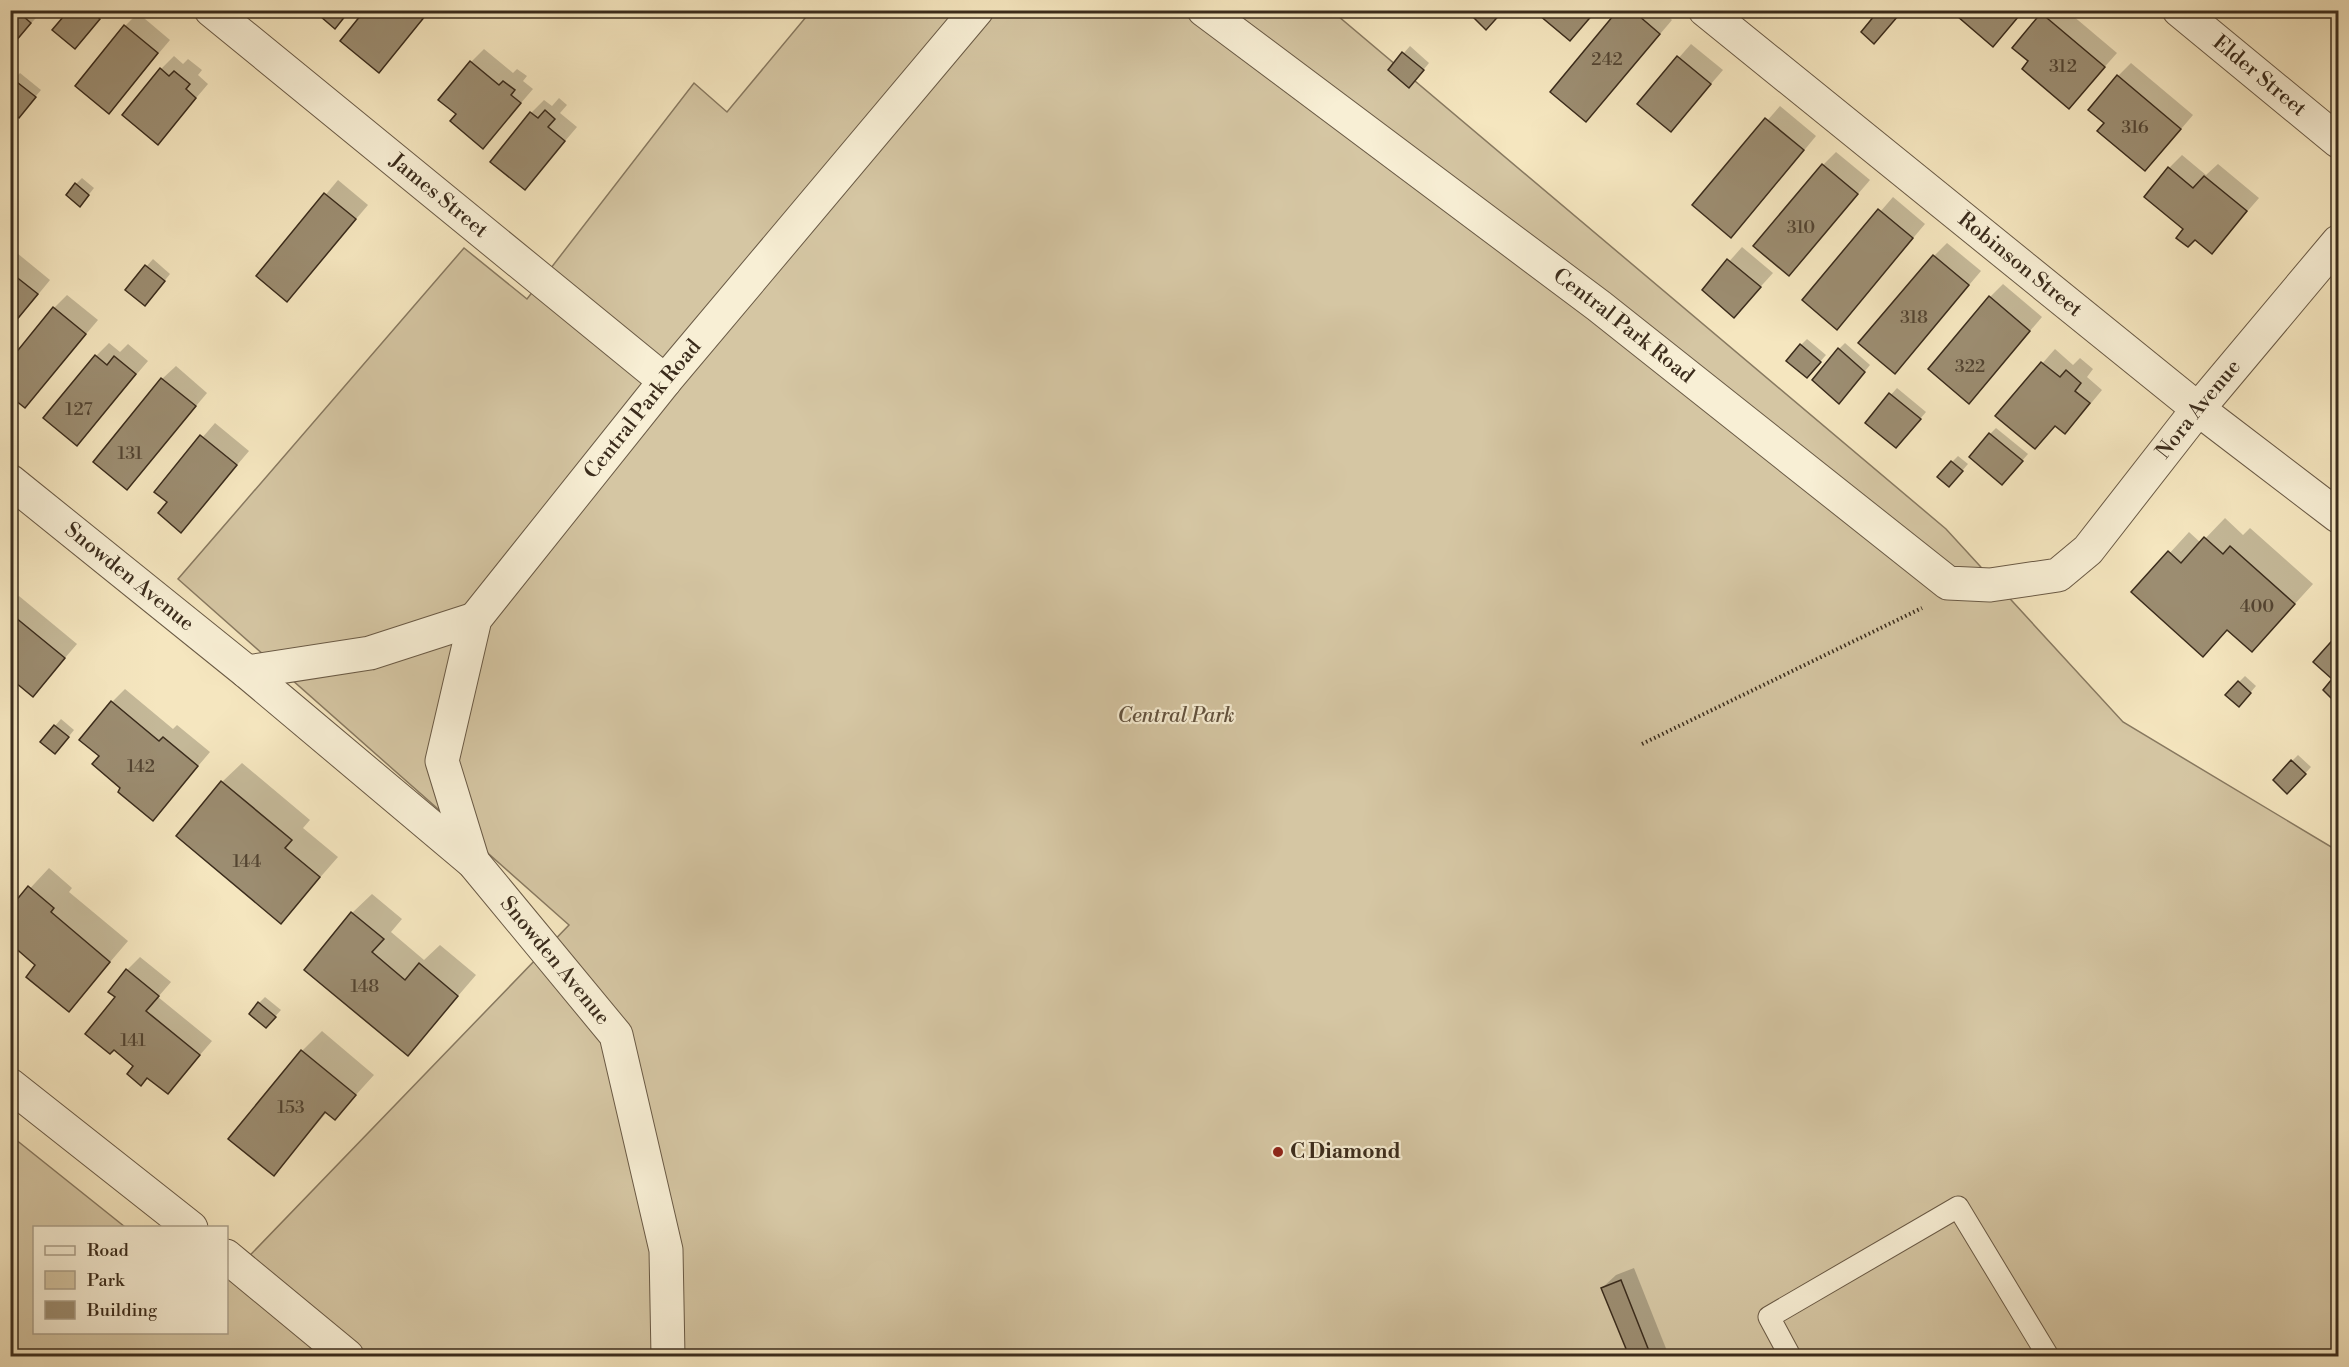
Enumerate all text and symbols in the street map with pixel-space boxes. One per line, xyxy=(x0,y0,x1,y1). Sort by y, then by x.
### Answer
street label: Elder Street xyxy=(2207,30,2312,123)
house number: 242 xyxy=(1591,48,1623,71)
house number: 312 xyxy=(2049,55,2077,78)
house number: 316 xyxy=(2121,116,2149,139)
street label: James Street xyxy=(384,148,493,244)
street label: Robinson Street xyxy=(1952,207,2088,323)
house number: 310 xyxy=(1787,216,1815,239)
street label: Central Park Road xyxy=(1548,263,1699,389)
house number: 318 xyxy=(1900,306,1928,329)
street label: Central Park Road xyxy=(579,334,707,484)
street label: Nora Avenue xyxy=(2151,354,2247,464)
house number: 322 xyxy=(1955,355,1985,378)
house number: 127 xyxy=(65,398,93,421)
house number: 131 xyxy=(117,442,143,465)
street label: Snowden Avenue xyxy=(59,517,199,637)
house number: 400 xyxy=(2240,595,2274,618)
park label: Central Park xyxy=(1117,703,1235,729)
house number: 142 xyxy=(127,755,155,778)
house number: 144 xyxy=(233,850,262,873)
street label: Snowden Avenue xyxy=(494,891,615,1031)
house number: 148 xyxy=(351,975,379,998)
house number: 141 xyxy=(120,1029,146,1052)
house number: 153 xyxy=(277,1096,305,1119)
place label: C Diamond xyxy=(1290,1139,1401,1165)
marker: C Diamond xyxy=(1271,1145,1285,1159)
legend xyxy=(33,1226,228,1334)
text: Road xyxy=(87,1239,130,1262)
text: Park xyxy=(87,1269,126,1292)
text: Building xyxy=(86,1299,158,1322)

